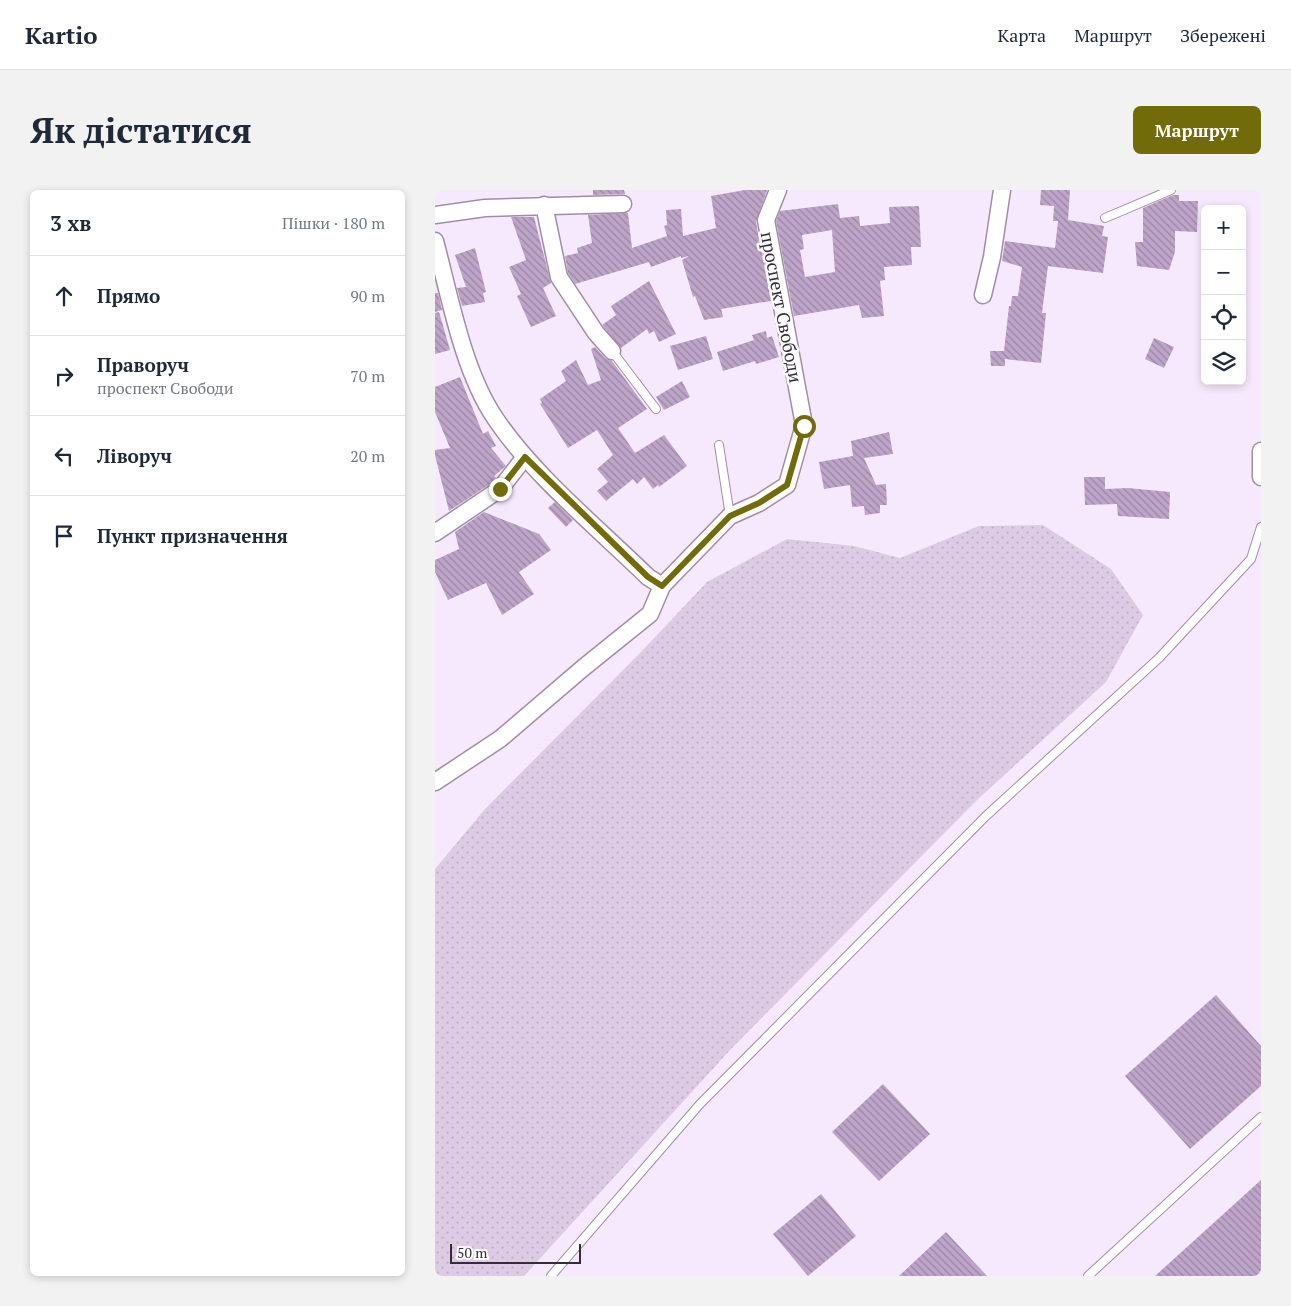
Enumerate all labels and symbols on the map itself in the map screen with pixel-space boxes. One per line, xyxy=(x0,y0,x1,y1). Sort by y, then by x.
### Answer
street label: проспект Свободи xyxy=(756,229,808,385)
route start xyxy=(793,415,816,438)
route end xyxy=(489,478,512,501)
scale bar xyxy=(450,1241,581,1264)

